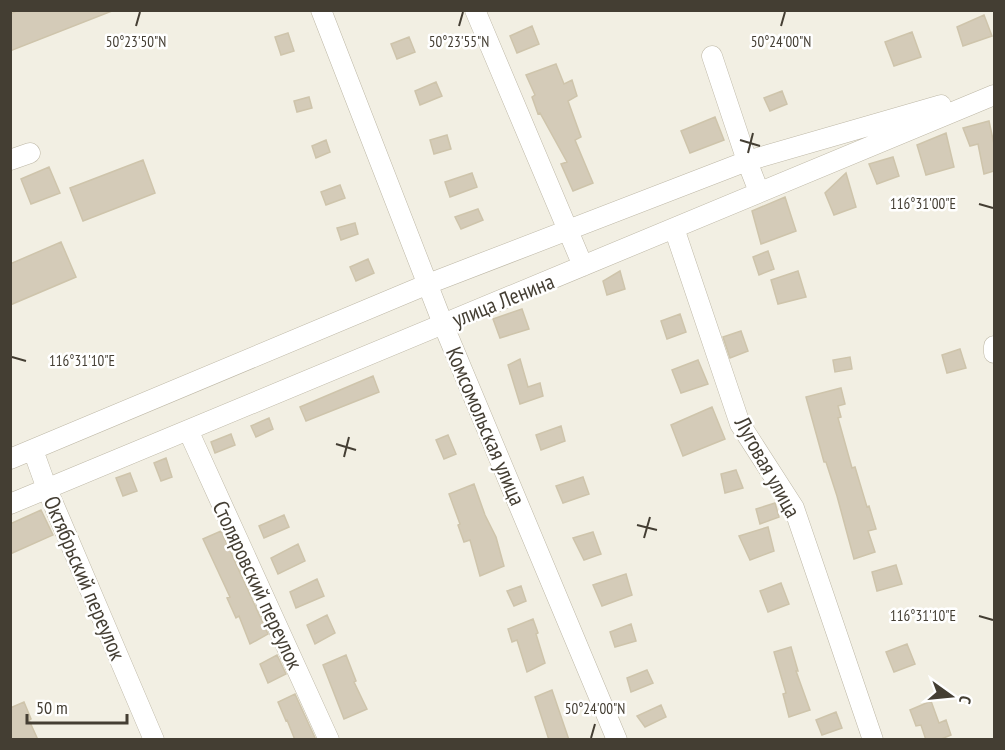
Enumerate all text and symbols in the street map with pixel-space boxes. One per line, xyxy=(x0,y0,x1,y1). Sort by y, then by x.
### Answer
text: 50°23'50"N xyxy=(106,32,166,51)
text: 50°23'55"N xyxy=(429,32,489,51)
text: 50°24'00"N xyxy=(751,32,811,51)
text: 116°31'00"E xyxy=(890,194,956,213)
street label: улица Ленина xyxy=(448,267,558,333)
street label: Комсомольская улица xyxy=(440,343,532,509)
text: 116°31'10"E xyxy=(49,351,115,370)
street label: Луговая улица xyxy=(728,411,807,522)
street label: Октябрьский переулок xyxy=(38,492,132,665)
street label: Столяровский переулок xyxy=(207,496,310,674)
text: 116°31'10"E xyxy=(890,606,956,625)
north arrow xyxy=(921,666,981,726)
scale bar xyxy=(27,687,128,725)
text: С xyxy=(955,694,976,707)
text: 50 m xyxy=(36,696,68,719)
text: 50°24'00"N xyxy=(565,699,625,718)

